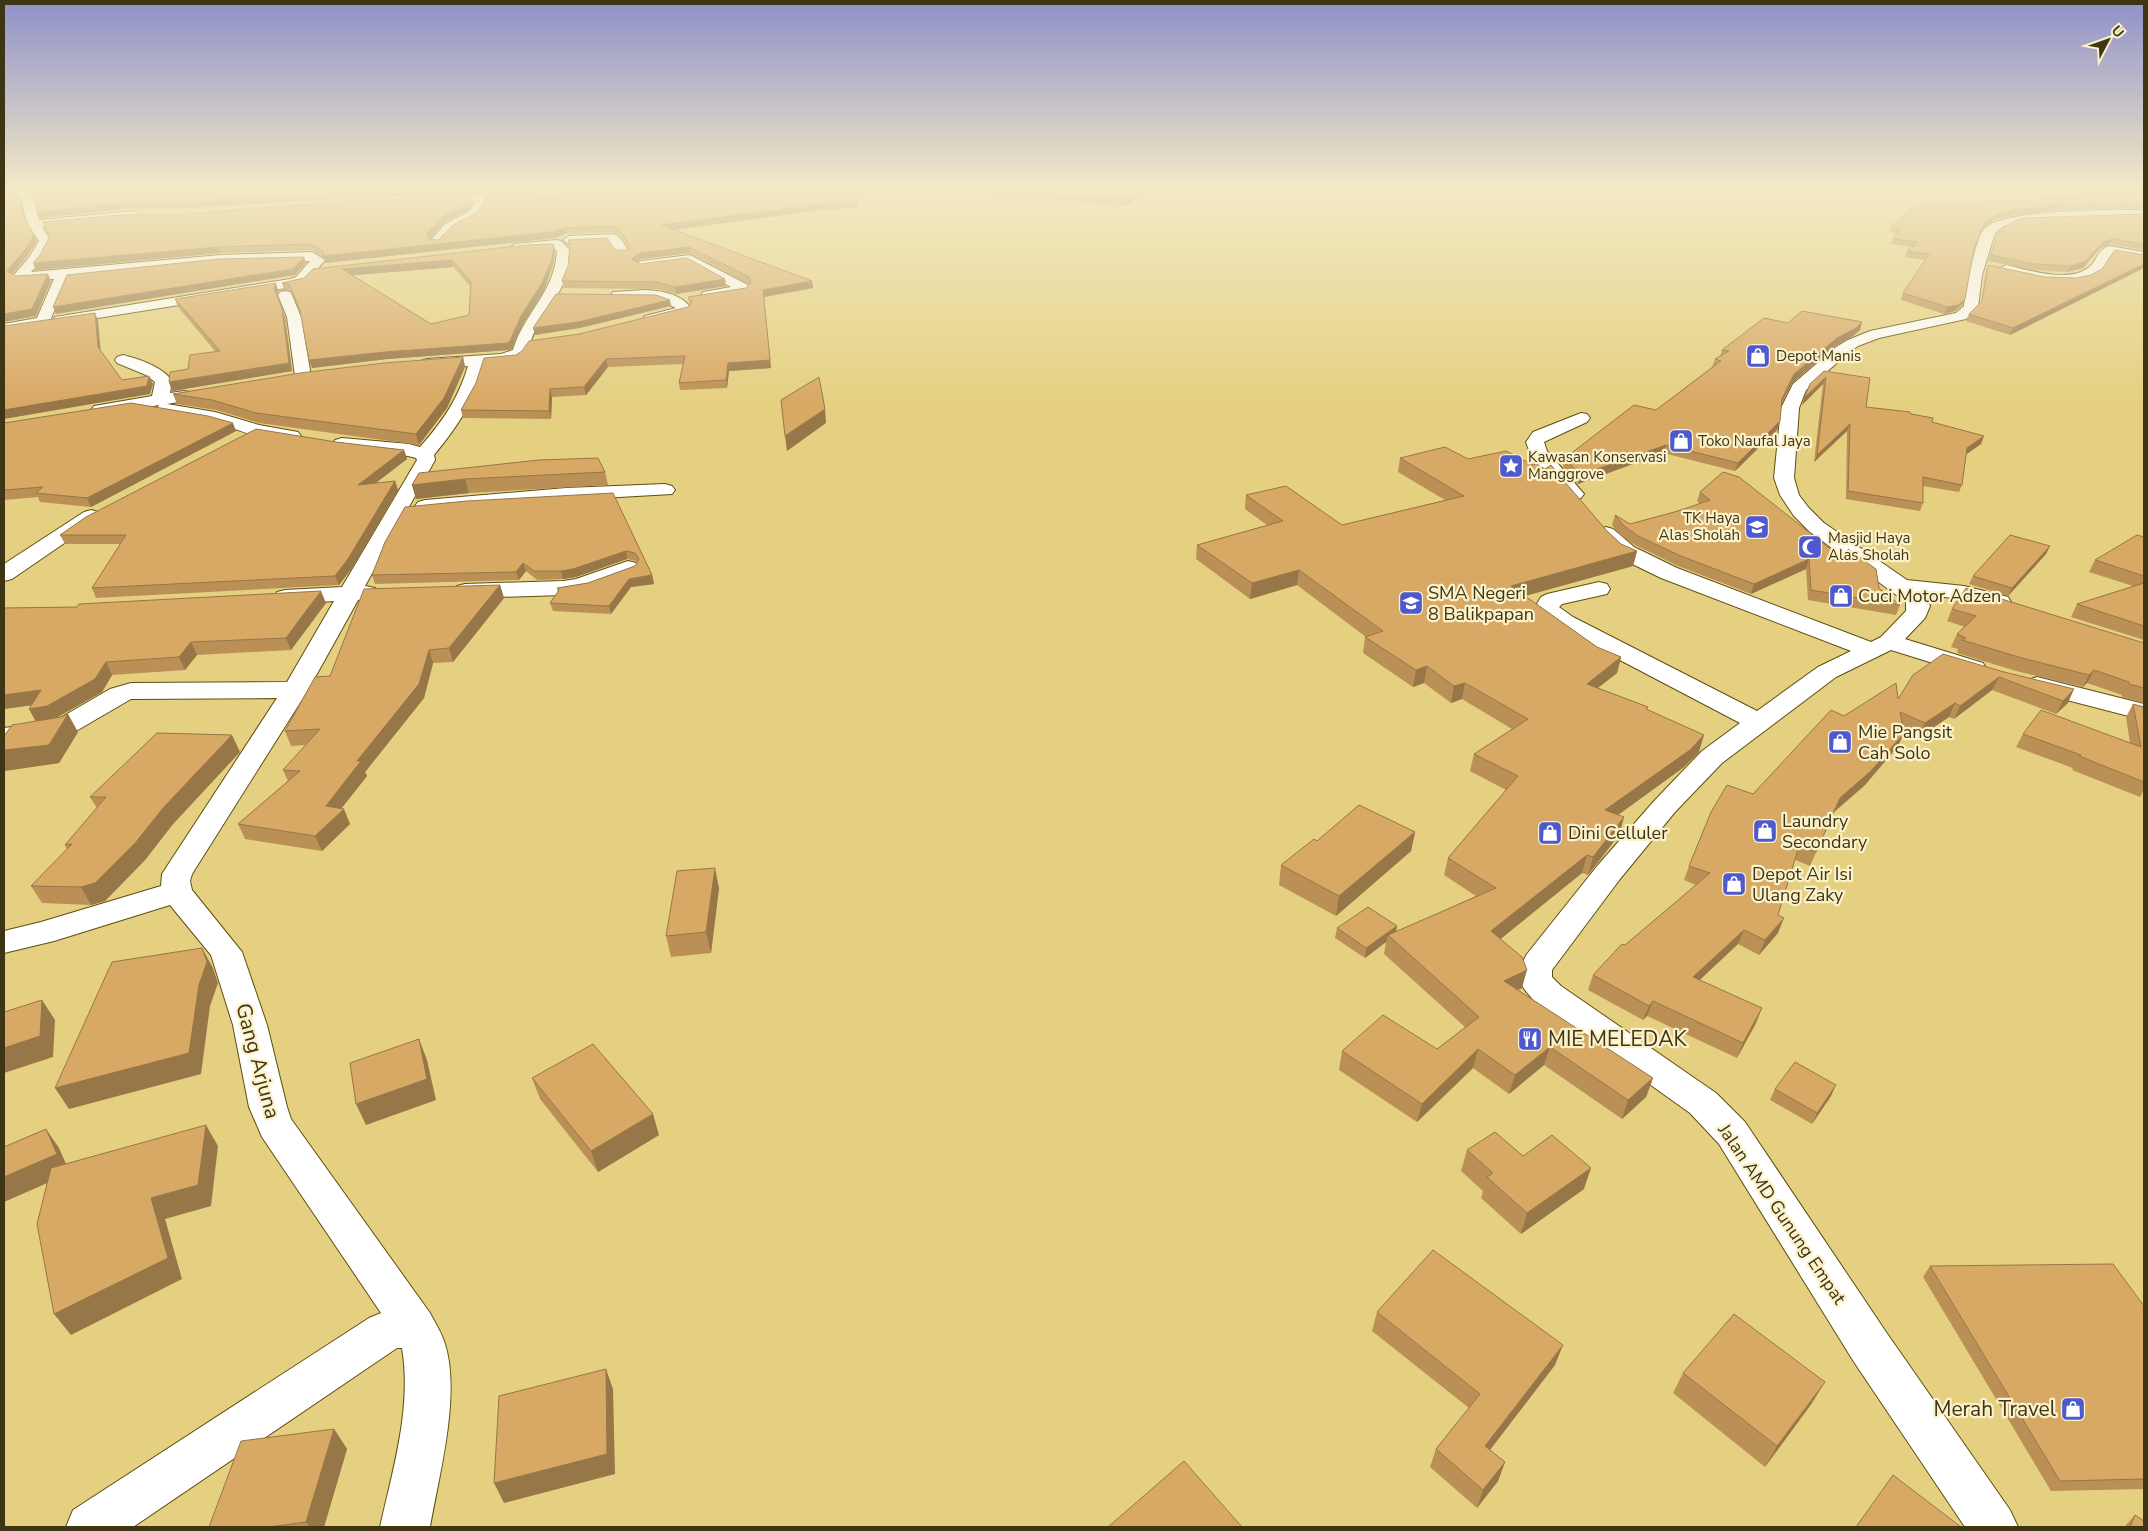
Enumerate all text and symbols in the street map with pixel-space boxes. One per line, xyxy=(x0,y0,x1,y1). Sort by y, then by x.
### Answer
north arrow xyxy=(2083,15,2133,65)
text: U xyxy=(2107,22,2128,42)
shop icon: Depot Manis xyxy=(1745,343,1771,369)
place label: Depot Manis xyxy=(1776,346,1861,366)
shop icon: Toko Naufal Jaya xyxy=(1668,428,1694,454)
place label: Toko Naufal Jaya xyxy=(1698,431,1811,451)
place label: Kawasan Konservasi Manggrove xyxy=(1528,447,1667,484)
place icon: Kawasan Konservasi Manggrove xyxy=(1498,453,1524,479)
place label: TK Haya Alas Sholah xyxy=(1659,508,1740,545)
school or university icon: TK Haya Alas Sholah xyxy=(1744,514,1770,540)
place label: Masjid Haya Alas Sholah xyxy=(1828,528,1910,565)
mosque icon: Masjid Haya Alas Sholah xyxy=(1797,534,1823,560)
place label: SMA Negeri 8 Balikpapan xyxy=(1428,581,1534,626)
shop icon: Cuci Motor Adzen xyxy=(1828,583,1854,609)
place label: Cuci Motor Adzen xyxy=(1858,584,2001,608)
school or university icon: SMA Negeri 8 Balikpapan xyxy=(1398,590,1424,616)
place label: Mie Pangsit Cah Solo xyxy=(1858,720,1953,765)
shop icon: Mie Pangsit Cah Solo xyxy=(1827,729,1853,755)
place label: Laundry Secondary xyxy=(1782,809,1868,854)
shop icon: Laundry Secondary xyxy=(1752,818,1778,844)
shop icon: Dini Celluler xyxy=(1537,820,1563,846)
place label: Dini Celluler xyxy=(1568,821,1668,845)
place label: Depot Air Isi Ulang Zaky xyxy=(1752,862,1852,907)
shop icon: Depot Air Isi Ulang Zaky xyxy=(1721,871,1747,897)
street label: Gang Arjuna xyxy=(229,1000,287,1122)
place label: MIE MELEDAK xyxy=(1548,1025,1687,1053)
restaurant icon: MIE MELEDAK xyxy=(1517,1026,1543,1052)
street label: Jalan AMD Gunung Empat xyxy=(1712,1118,1852,1309)
place label: Merah Travel xyxy=(1933,1395,2057,1423)
shop icon: Merah Travel xyxy=(2060,1396,2086,1422)

